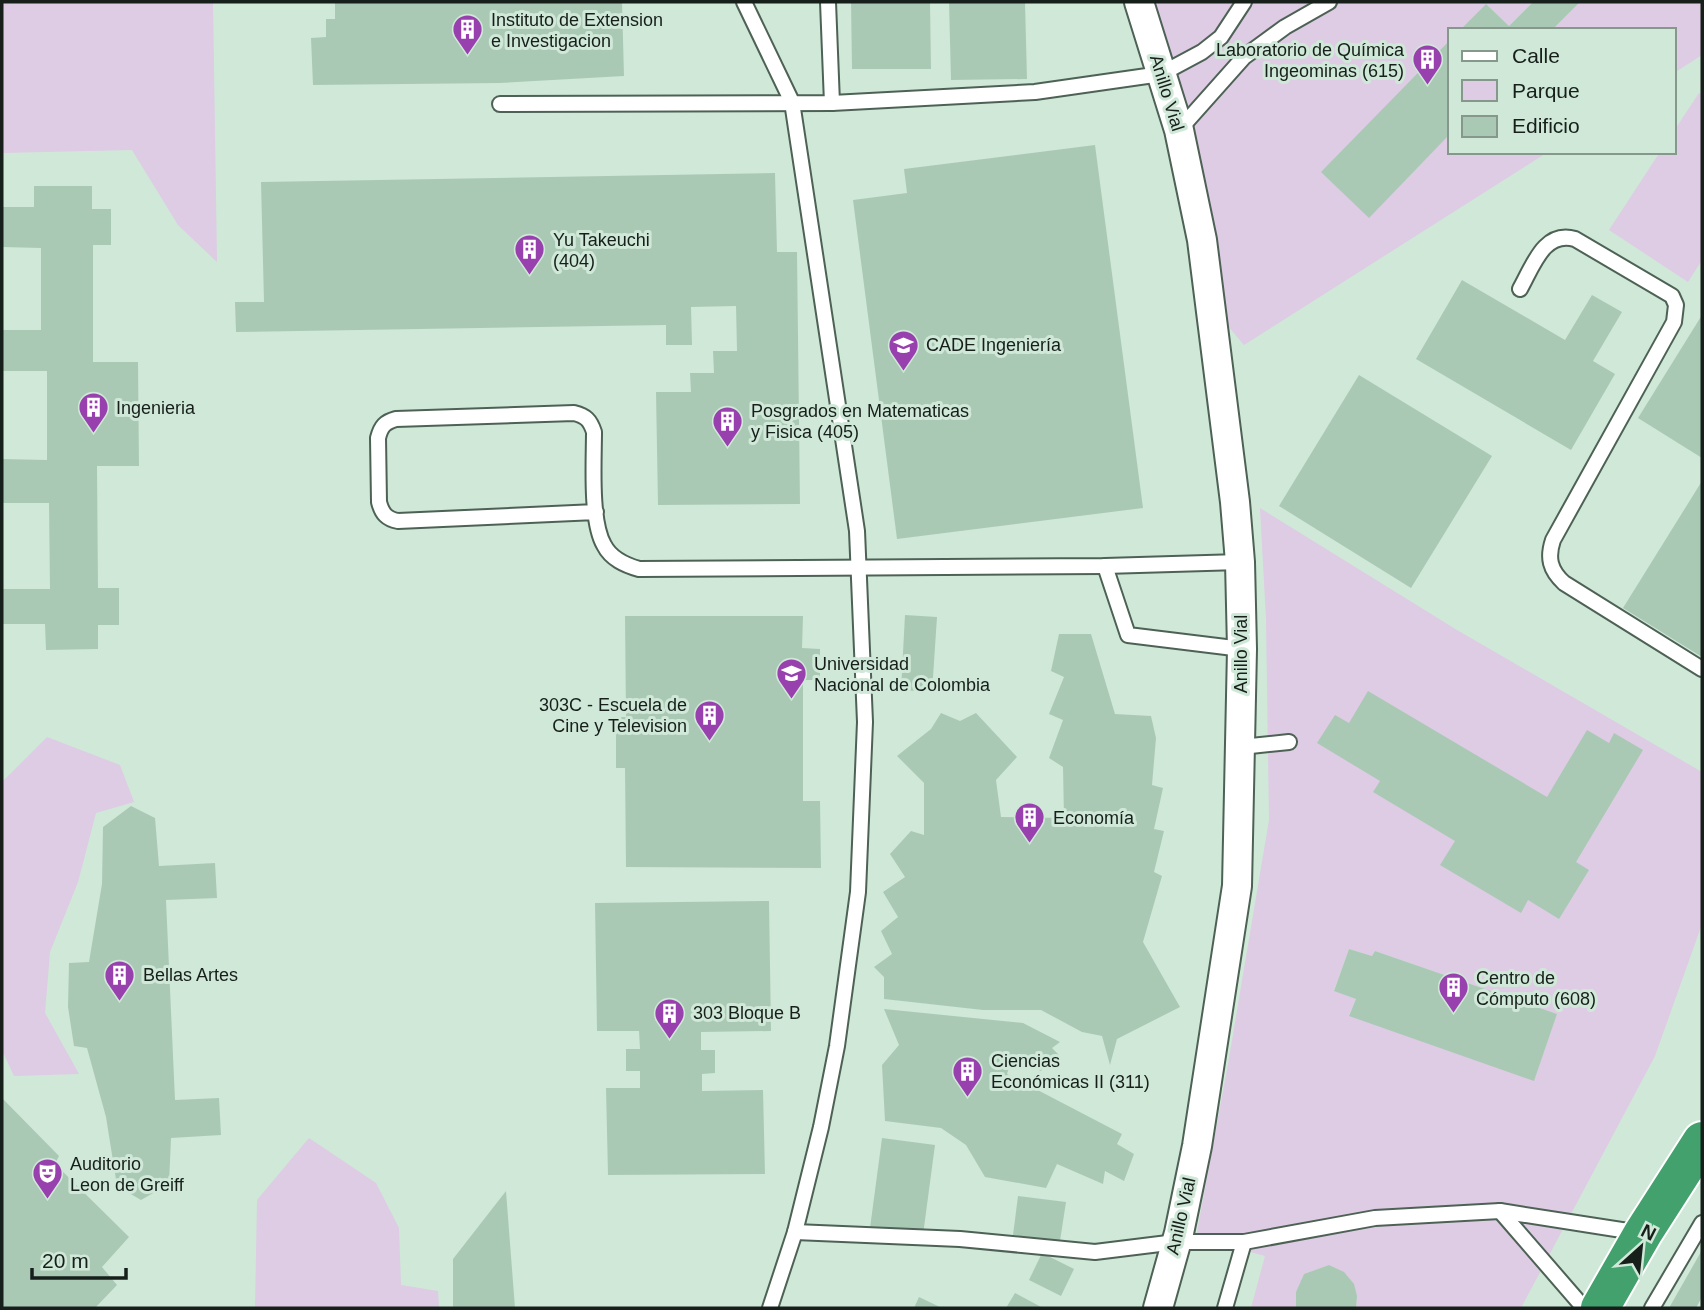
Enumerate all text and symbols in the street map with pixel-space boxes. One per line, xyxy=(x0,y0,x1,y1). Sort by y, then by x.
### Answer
place label: Instituto de Extension e Investigacion xyxy=(491,10,663,51)
building icon: Instituto de Extension e Investigacion xyxy=(451,13,485,57)
legend xyxy=(1448,28,1676,154)
place label: Laboratorio de Química Ingeominas (615) xyxy=(1216,40,1405,81)
building icon: Laboratorio de Química Ingeominas (615) xyxy=(1410,43,1444,87)
text: Calle xyxy=(1512,44,1560,67)
street label: Anillo Vial xyxy=(1146,52,1188,134)
text: Parque xyxy=(1512,79,1580,102)
text: Edificio xyxy=(1512,114,1580,137)
place label: Yu Takeuchi (404) xyxy=(553,230,650,271)
building icon: Yu Takeuchi (404) xyxy=(513,233,547,277)
school or university icon: CADE Ingeniería xyxy=(886,328,920,372)
place label: CADE Ingeniería xyxy=(926,335,1062,355)
building icon: Ingenieria xyxy=(76,391,110,435)
place label: Ingenieria xyxy=(116,398,196,418)
place label: Posgrados en Matematicas y Fisica (405) xyxy=(751,401,969,442)
building icon: Posgrados en Matematicas y Fisica (405) xyxy=(711,404,745,448)
street label: Anillo Vial xyxy=(1231,615,1251,693)
place label: Universidad Nacional de Colombia xyxy=(814,654,991,695)
school or university icon: Universidad Nacional de Colombia xyxy=(774,657,808,701)
place label: 303C - Escuela de Cine y Television xyxy=(539,695,687,736)
building icon: 303C - Escuela de Cine y Television xyxy=(693,698,727,742)
building icon: Economía xyxy=(1013,801,1047,845)
place label: Economía xyxy=(1053,808,1135,828)
building icon: Bellas Artes xyxy=(103,958,137,1002)
place label: Bellas Artes xyxy=(143,965,238,985)
place label: Centro de Cómputo (608) xyxy=(1476,968,1596,1009)
building icon: Centro de Cómputo (608) xyxy=(1436,971,1470,1015)
building icon: 303 Bloque B xyxy=(653,996,687,1040)
place label: 303 Bloque B xyxy=(693,1003,801,1023)
place label: Ciencias Económicas II (311) xyxy=(991,1051,1150,1092)
building icon: Ciencias Económicas II (311) xyxy=(951,1054,985,1098)
place label: Auditorio Leon de Greiff xyxy=(70,1154,185,1195)
theatre icon: Auditorio Leon de Greiff xyxy=(30,1157,64,1201)
street label: Anillo Vial xyxy=(1162,1175,1200,1257)
north arrow xyxy=(1606,1212,1676,1282)
text: N xyxy=(1638,1220,1659,1245)
scale bar xyxy=(32,1236,126,1280)
text: 20 m xyxy=(42,1249,89,1272)

